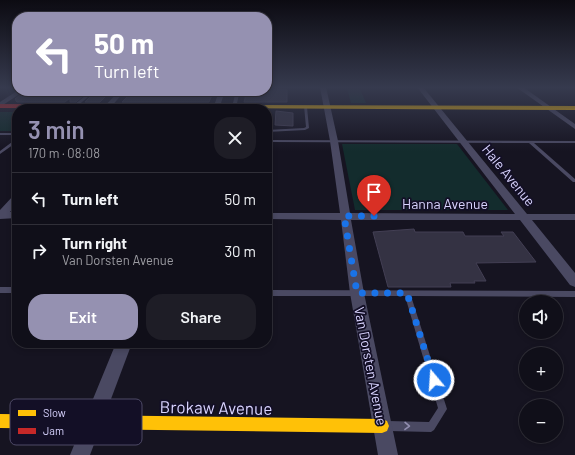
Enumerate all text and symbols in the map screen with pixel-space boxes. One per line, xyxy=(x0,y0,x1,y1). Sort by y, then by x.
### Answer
text: 50 m xyxy=(94,26,154,60)
icon: left xyxy=(28,28,80,80)
text: Turn left xyxy=(94,60,160,82)
text: 3 min xyxy=(28,115,85,144)
button: close xyxy=(214,117,256,159)
street label: Hale Avenue xyxy=(479,141,539,209)
text: 170 m · 08:08 xyxy=(28,145,100,161)
pin xyxy=(357,175,391,216)
icon: arrive xyxy=(363,181,385,203)
icon: left xyxy=(28,188,50,210)
text: Turn left xyxy=(62,190,118,208)
text: 50 m xyxy=(224,190,256,208)
street label: Hanna Avenue xyxy=(402,195,488,212)
text: Turn right xyxy=(62,234,127,252)
icon: right xyxy=(28,240,50,262)
text: 30 m xyxy=(224,242,256,260)
text: Van Dorsten Avenue xyxy=(62,252,174,268)
button: Exit xyxy=(28,294,138,340)
button: Share xyxy=(146,294,256,340)
map controls xyxy=(519,295,563,443)
button: sound xyxy=(519,295,563,339)
street label: Van Dorsten Avenue xyxy=(351,305,391,427)
button: + xyxy=(519,347,563,391)
position arrow xyxy=(413,359,455,401)
street label: Brokaw Avenue xyxy=(159,396,273,418)
legend xyxy=(10,399,142,445)
button: − xyxy=(519,399,563,443)
text: Slow xyxy=(43,406,66,419)
one-way arrow xyxy=(404,422,410,430)
text: Jam xyxy=(43,424,64,437)

